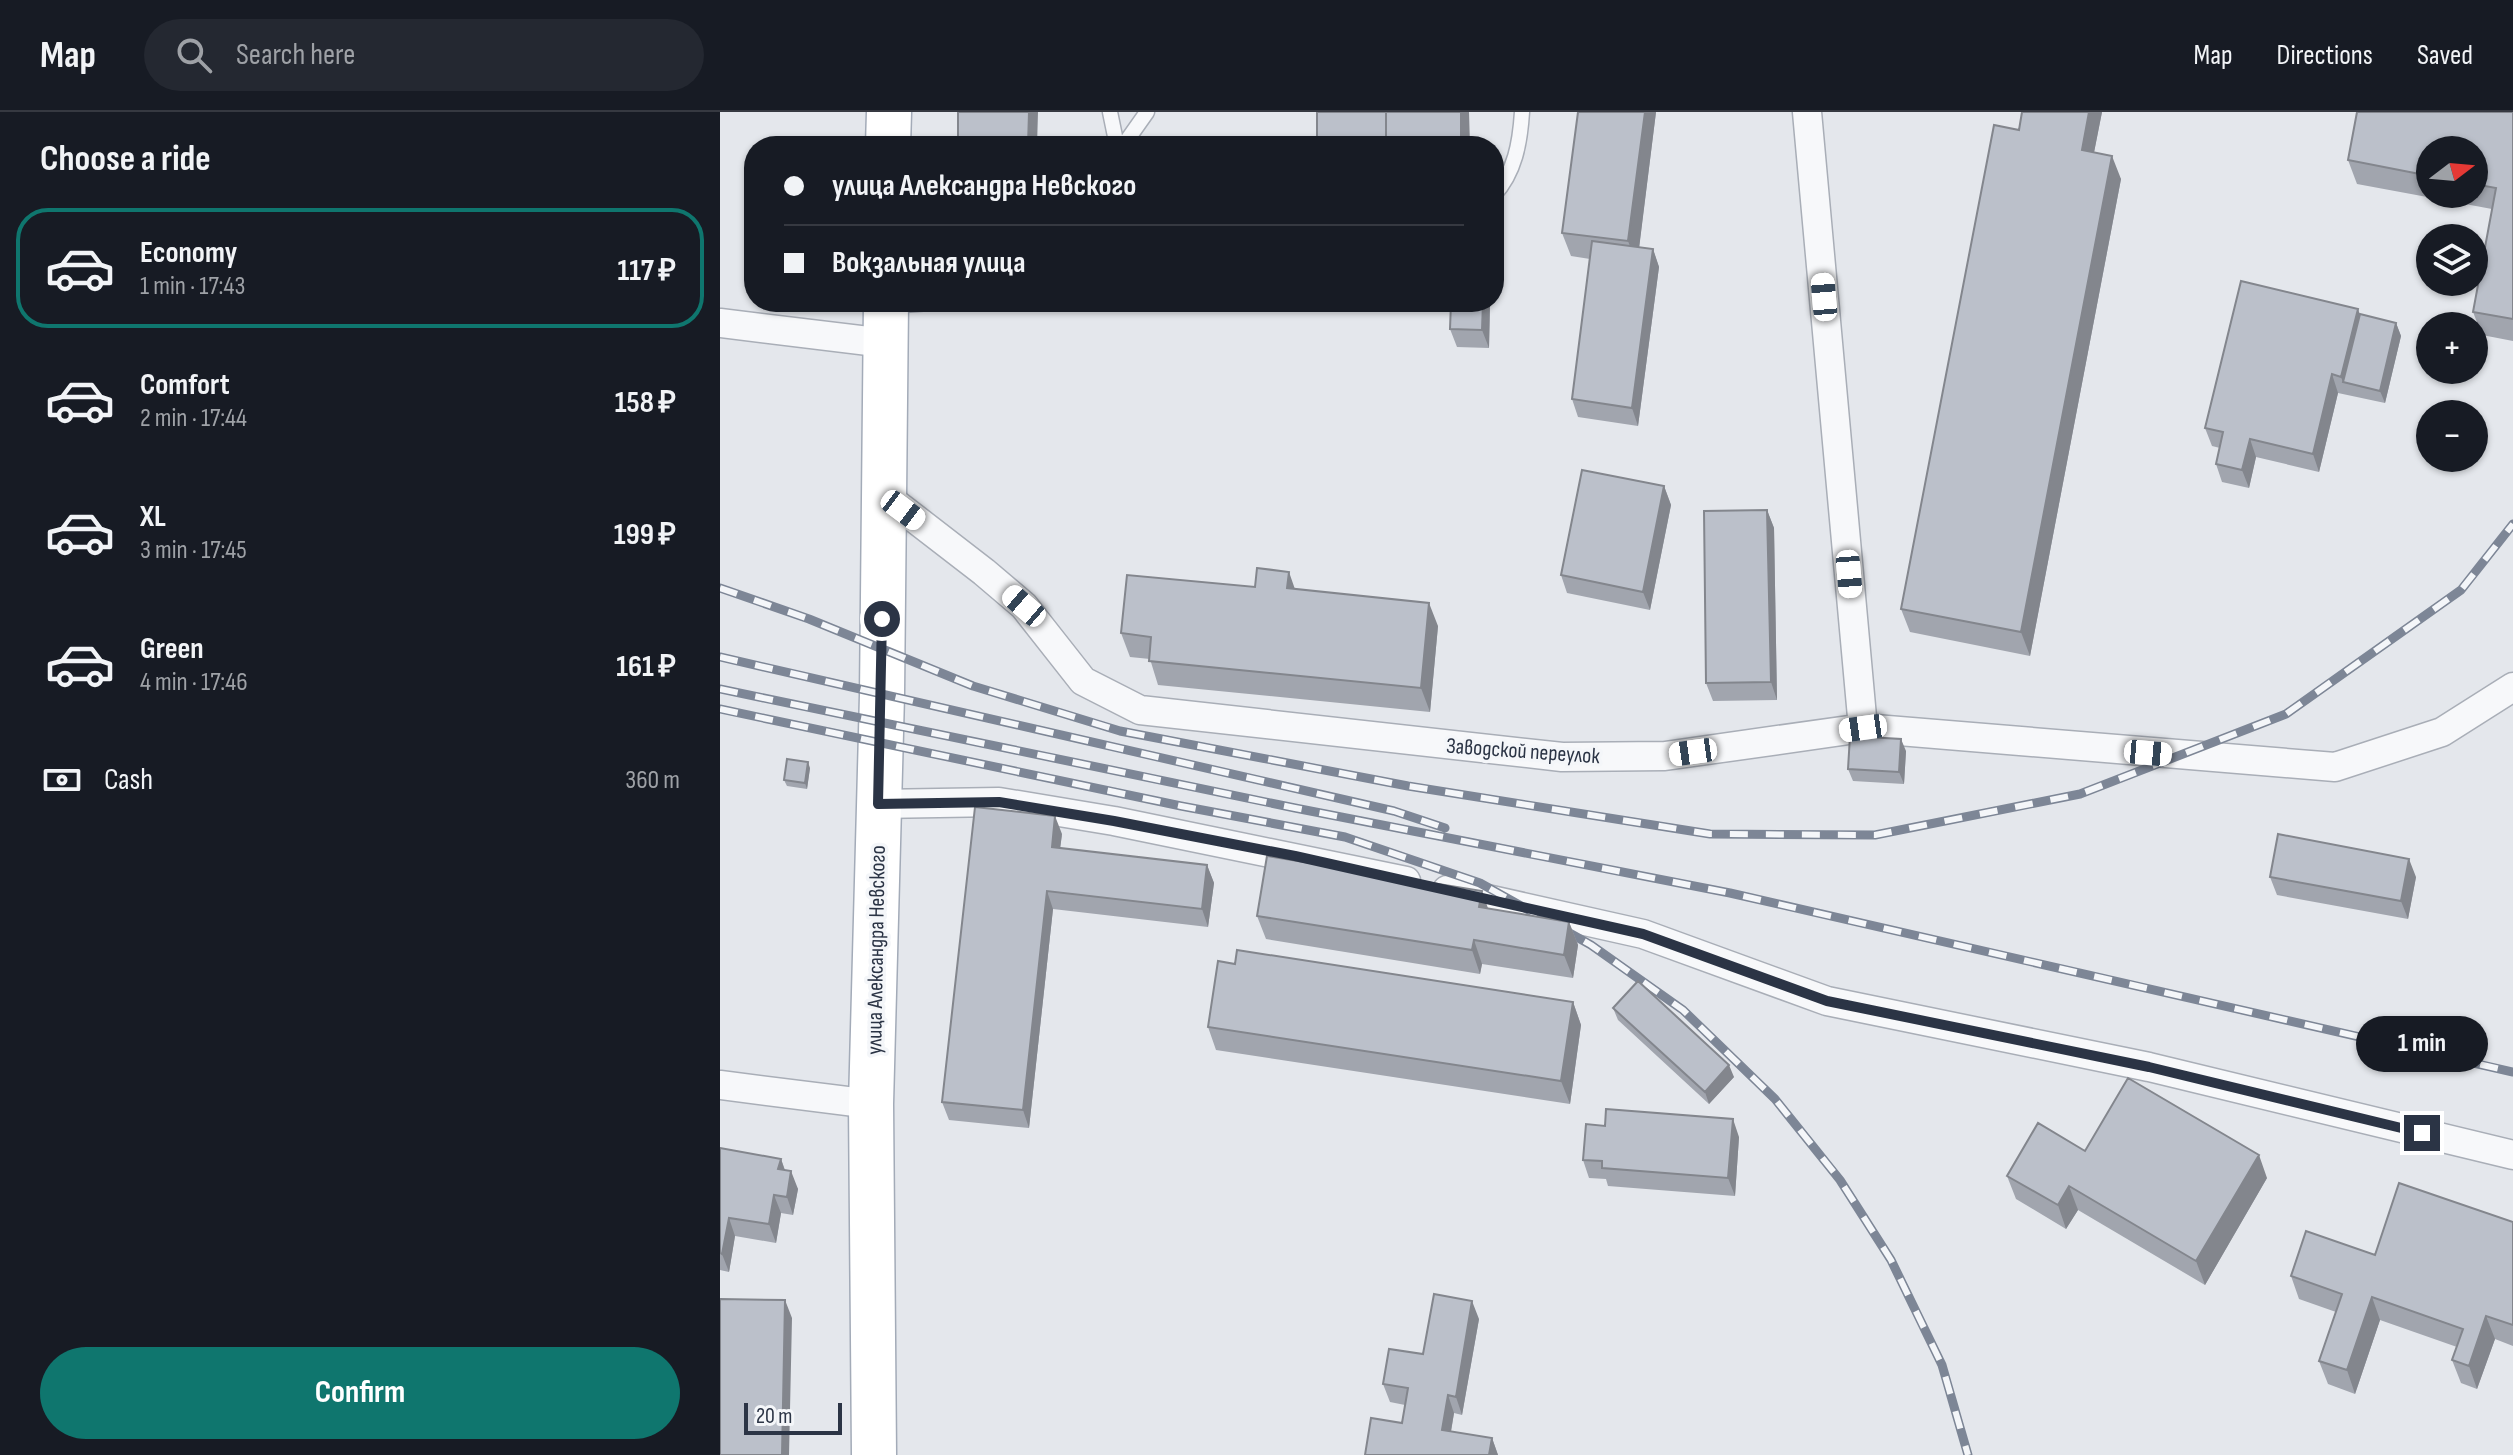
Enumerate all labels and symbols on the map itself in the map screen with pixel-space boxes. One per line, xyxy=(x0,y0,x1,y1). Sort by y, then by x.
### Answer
north arrow xyxy=(2416,136,2488,208)
car xyxy=(1810,272,1838,322)
car xyxy=(877,486,929,534)
car xyxy=(1835,549,1863,599)
car xyxy=(998,581,1050,631)
route start xyxy=(864,601,900,637)
car xyxy=(1838,713,1888,743)
street label: Заводской переулок xyxy=(1445,733,1601,770)
car xyxy=(1668,737,1718,767)
car xyxy=(2123,739,2173,767)
street label: улица Александра Невского xyxy=(861,845,892,1055)
callout: 1 min xyxy=(2356,1017,2488,1073)
route end xyxy=(2404,1115,2440,1151)
scale bar xyxy=(744,1399,842,1435)

